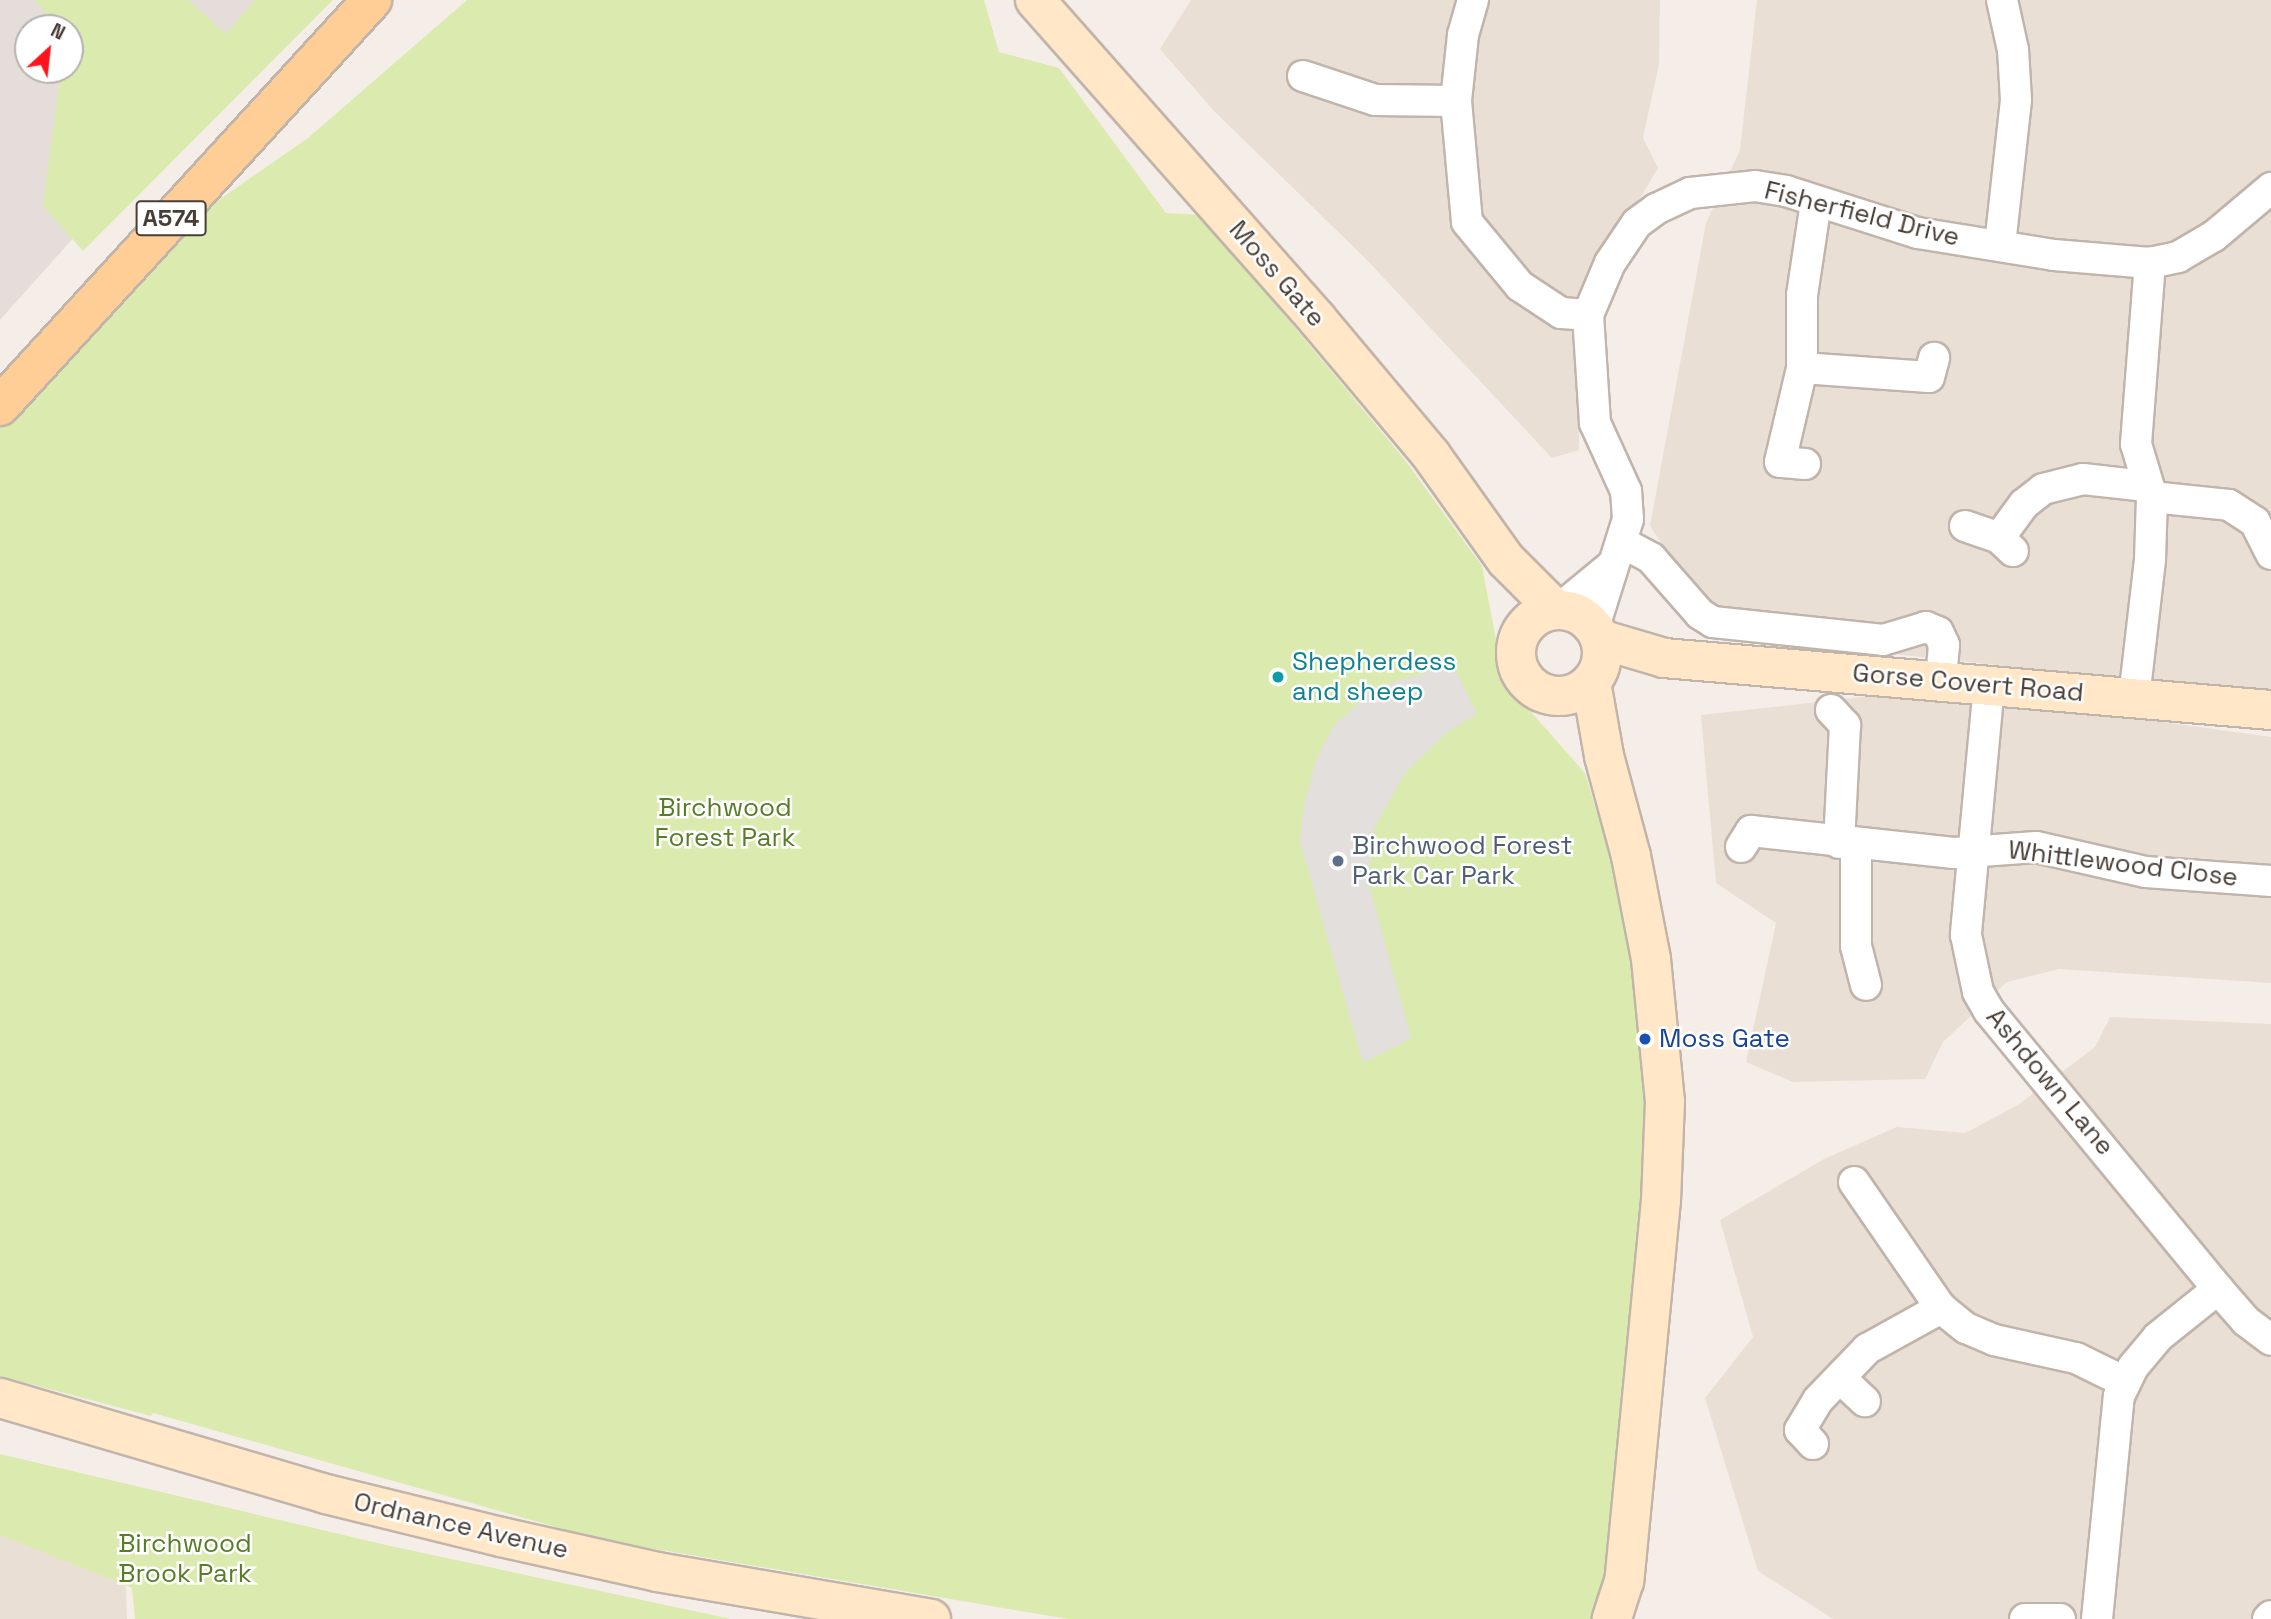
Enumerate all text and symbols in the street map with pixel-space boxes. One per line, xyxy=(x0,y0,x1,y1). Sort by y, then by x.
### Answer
north arrow xyxy=(14,14,84,84)
text: N xyxy=(46,18,69,46)
street label: Fisherfield Drive xyxy=(1761,175,1963,253)
road number: A574 xyxy=(134,198,208,238)
street label: Moss Gate xyxy=(1222,214,1332,334)
place label: Shepherdess and sheep xyxy=(1292,646,1456,708)
street label: Gorse Covert Road xyxy=(1851,657,2085,709)
marker: Shepherdess and sheep xyxy=(1270,669,1286,685)
park label: Birchwood Forest Park xyxy=(655,792,795,854)
place label: Birchwood Forest Park Car Park xyxy=(1352,830,1572,892)
street label: Whittlewood Close xyxy=(2006,834,2240,894)
marker: Birchwood Forest Park Car Park xyxy=(1330,853,1346,869)
street label: Ashdown Lane xyxy=(1979,1002,2121,1162)
place label: Moss Gate xyxy=(1659,1023,1790,1055)
marker: Moss Gate xyxy=(1637,1031,1653,1047)
street label: Ordnance Avenue xyxy=(350,1486,572,1566)
park label: Birchwood Brook Park xyxy=(118,1528,252,1590)

